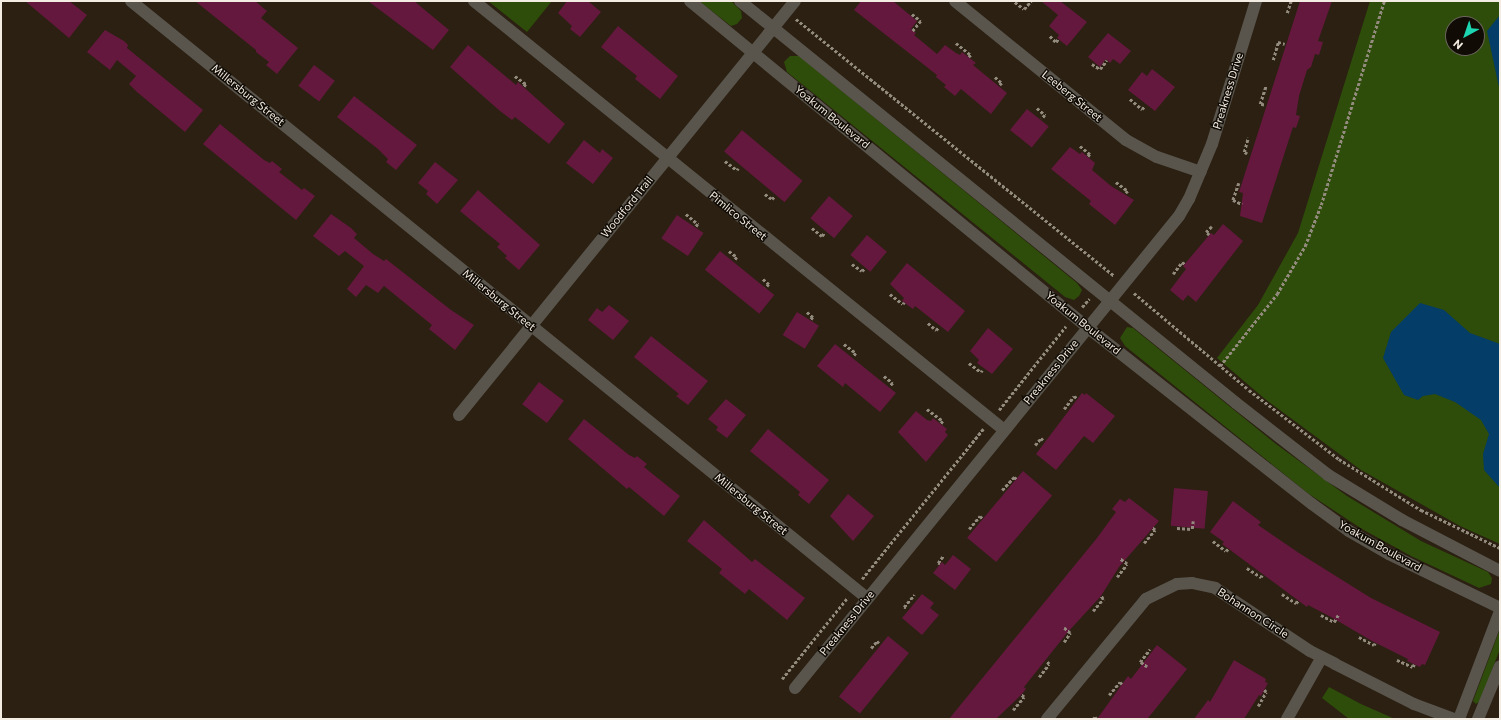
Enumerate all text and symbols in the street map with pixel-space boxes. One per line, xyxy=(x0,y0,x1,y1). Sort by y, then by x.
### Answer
north arrow xyxy=(1445,16,1485,56)
text: N xyxy=(1450,37,1465,52)
street label: Preakness Drive xyxy=(1210,51,1246,131)
street label: Millersburg Street xyxy=(209,61,287,129)
street label: Leeberg Street xyxy=(1039,68,1105,124)
street label: Yoakum Boulevard xyxy=(792,83,872,151)
street label: Woodford Trail xyxy=(598,174,656,240)
street label: Pimlico Street xyxy=(707,189,769,243)
street label: Millersburg Street xyxy=(460,266,538,334)
street label: Yoakum Boulevard xyxy=(1043,289,1123,357)
street label: Preakness Drive xyxy=(1021,337,1081,407)
street label: Millersburg Street xyxy=(712,470,790,538)
street label: Yoakum Boulevard xyxy=(1336,518,1424,574)
street label: Bohannon Circle xyxy=(1215,585,1291,641)
street label: Preakness Drive xyxy=(817,588,877,658)

